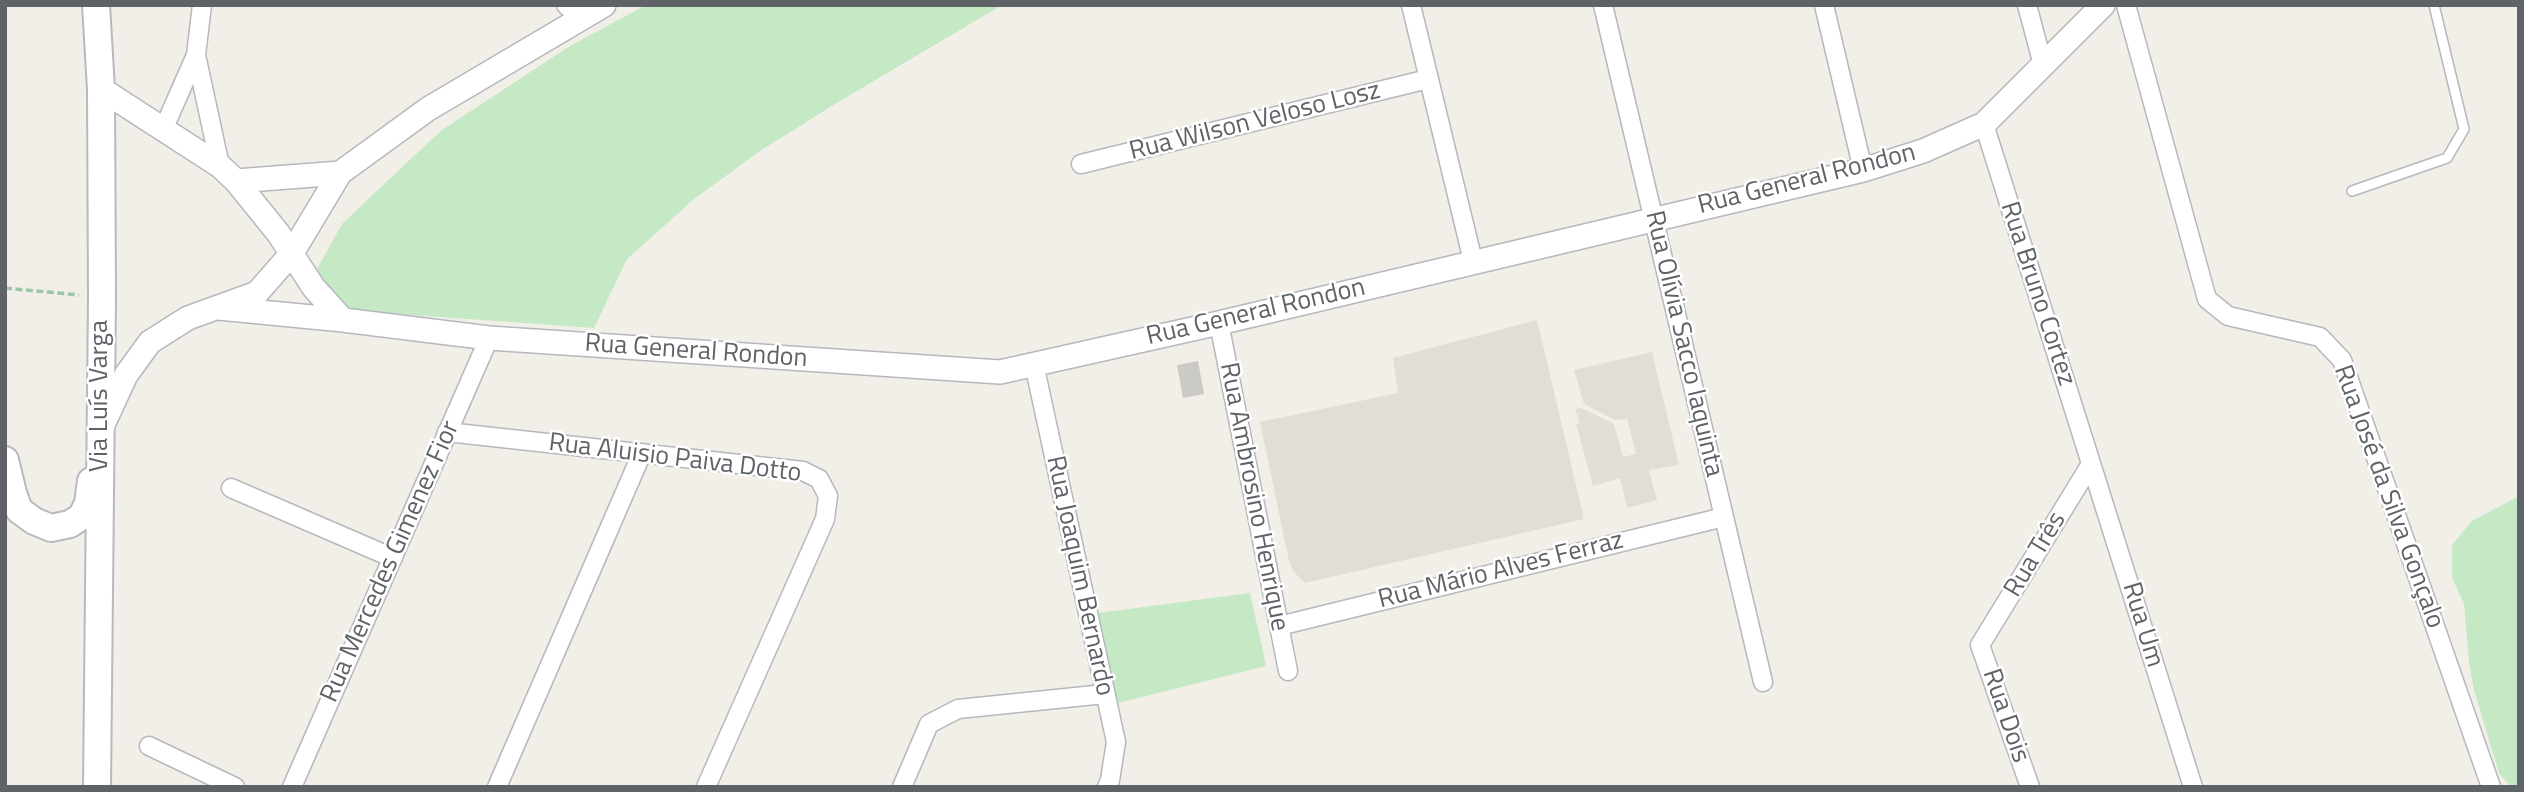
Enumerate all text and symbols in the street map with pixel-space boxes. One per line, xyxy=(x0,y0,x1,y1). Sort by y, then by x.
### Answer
street label: Rua Wilson Veloso Losz xyxy=(1126,76,1384,168)
street label: Rua General Rondon xyxy=(1695,138,1919,222)
street label: Rua Bruno Cortez xyxy=(1993,198,2081,390)
street label: Rua Olívia Sacco Iaquinta xyxy=(1637,208,1729,480)
street label: Rua General Rondon xyxy=(1144,273,1368,353)
street label: Via Luís Varga xyxy=(85,320,117,472)
street label: Rua General Rondon xyxy=(583,329,809,375)
street label: Rua Ambrosino Henrique xyxy=(1212,360,1294,634)
street label: Rua José da Silva Gonçalo xyxy=(2326,361,2450,633)
street label: Rua Mercedes Gimenez Fior xyxy=(315,417,467,707)
street label: Rua Aluisio Paiva Dotto xyxy=(547,428,803,490)
street label: Rua Joaquim Bernardo xyxy=(1038,453,1120,699)
street label: Rua Três xyxy=(1998,507,2074,603)
street label: Rua Mário Alves Ferraz xyxy=(1375,525,1627,617)
street label: Rua Um xyxy=(2114,579,2170,671)
street label: Rua Dois xyxy=(1974,665,2036,767)

